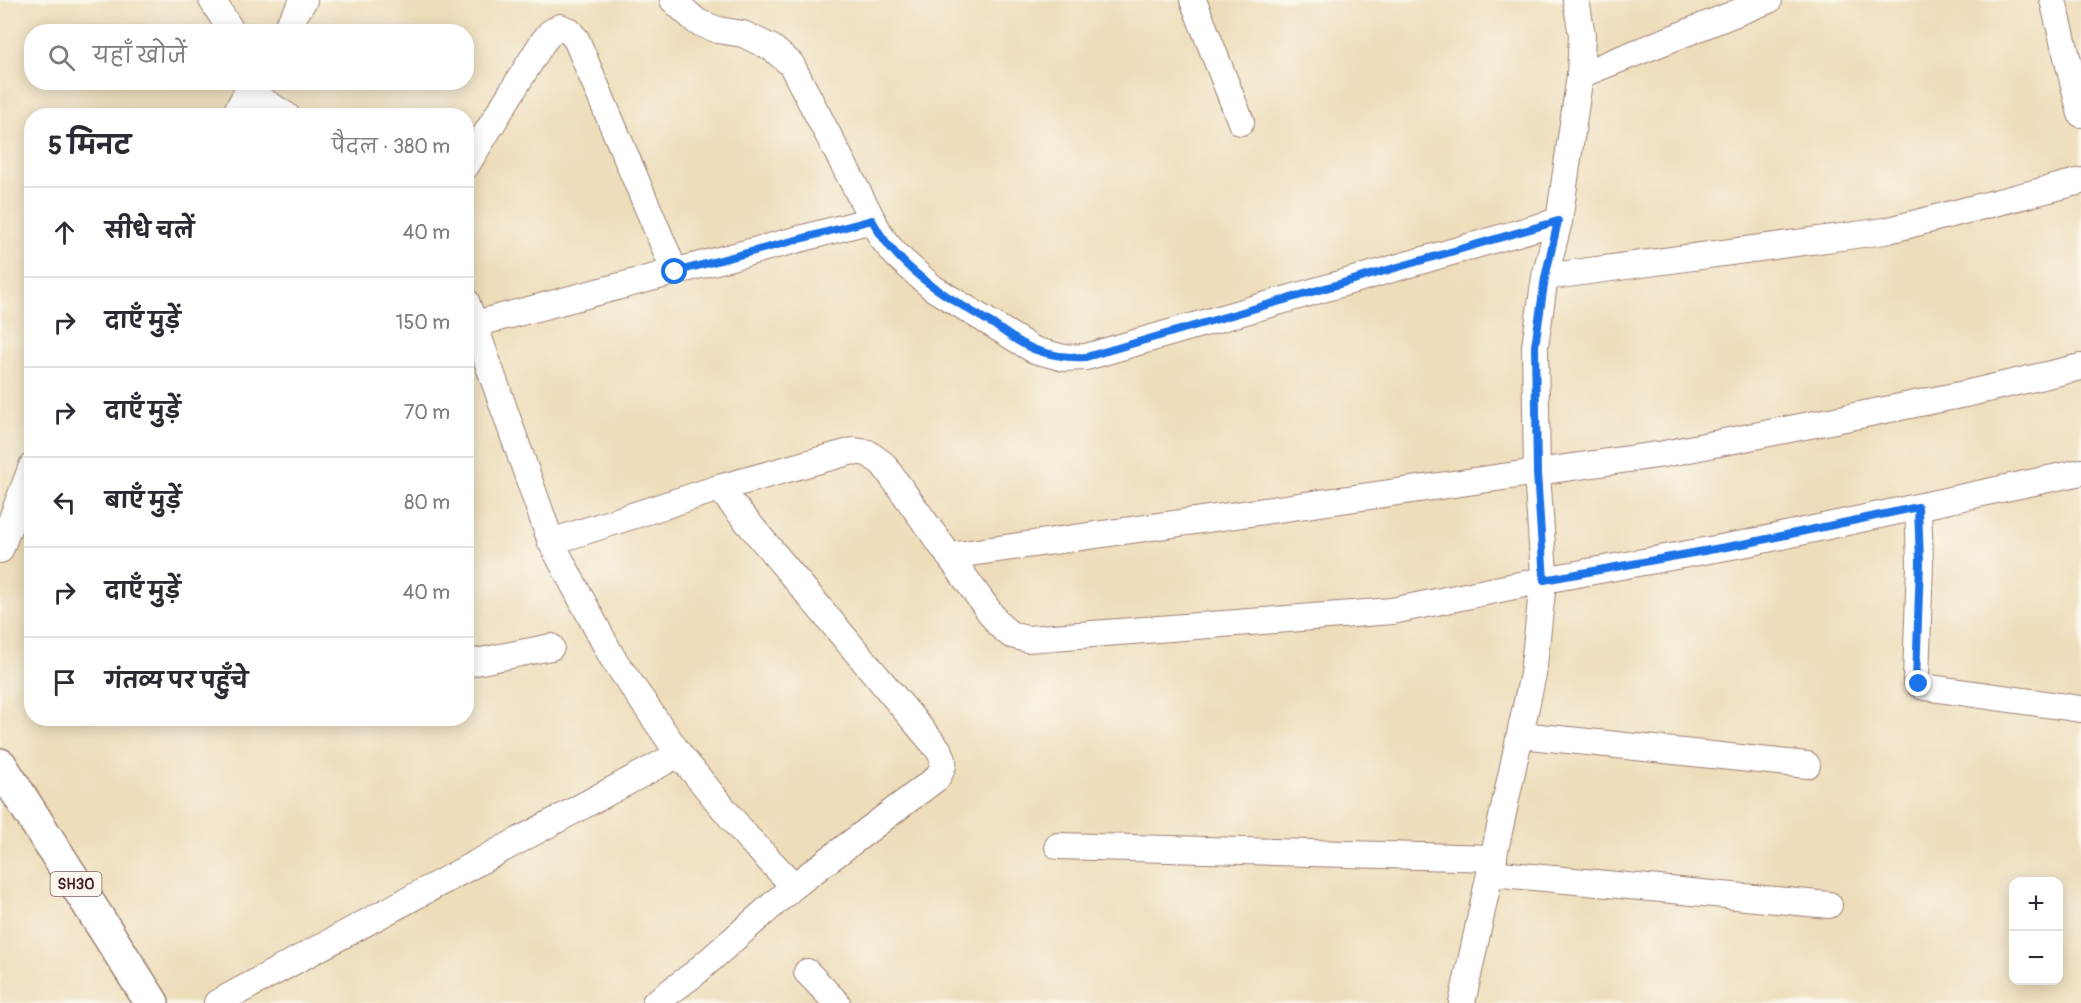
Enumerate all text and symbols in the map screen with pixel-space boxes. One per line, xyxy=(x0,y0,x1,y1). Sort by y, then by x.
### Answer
search box xyxy=(24,24,474,90)
icon: search xyxy=(45,41,78,74)
text: यहाँ खोजें xyxy=(93,42,187,70)
text: 5 मिनट xyxy=(48,130,131,162)
text: पैदल · 380 m xyxy=(332,134,450,159)
icon: ahead xyxy=(48,216,81,249)
text: सीधे चलें xyxy=(105,217,194,245)
text: 40 m xyxy=(403,220,450,245)
route start xyxy=(661,258,687,284)
icon: right xyxy=(48,306,81,339)
text: दाएँ मुड़ें xyxy=(105,307,181,335)
text: 150 m xyxy=(396,310,450,335)
icon: right xyxy=(48,396,81,429)
text: दाएँ मुड़ें xyxy=(105,397,181,425)
text: 70 m xyxy=(404,400,450,425)
icon: left xyxy=(48,486,81,519)
text: बाएँ मुड़ें xyxy=(105,487,181,515)
text: 80 m xyxy=(404,490,450,515)
icon: right xyxy=(48,576,81,609)
text: दाएँ मुड़ें xyxy=(105,577,181,605)
text: 40 m xyxy=(403,580,450,605)
icon: arrive xyxy=(48,666,81,699)
text: गंतव्य पर पहुँचे xyxy=(105,667,248,695)
route end xyxy=(1905,670,1931,696)
road number: SH30 xyxy=(50,872,101,896)
map controls xyxy=(2009,877,2063,985)
button: + xyxy=(2009,877,2063,931)
button: − xyxy=(2009,931,2063,985)

